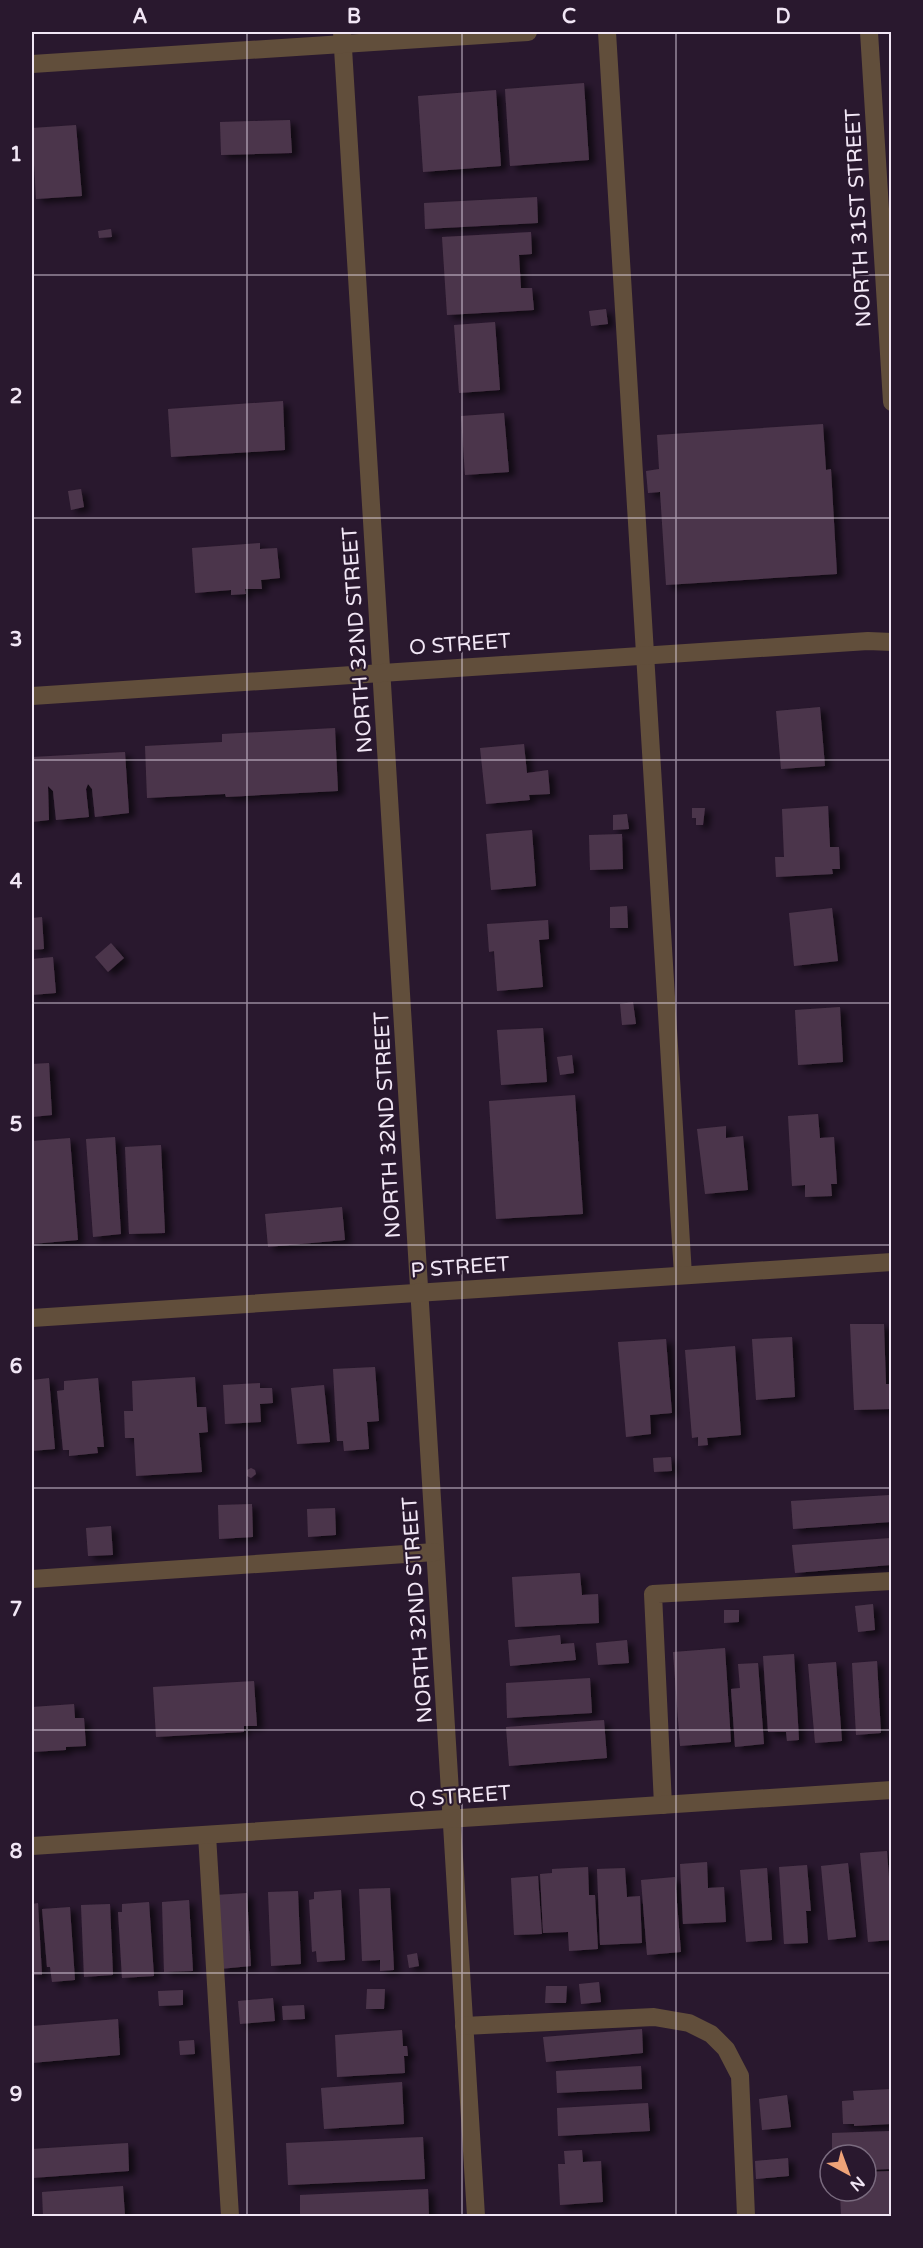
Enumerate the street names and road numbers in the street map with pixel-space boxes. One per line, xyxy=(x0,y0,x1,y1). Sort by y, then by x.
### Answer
street label: NORTH 31ST STREET xyxy=(840,108,877,328)
street label: NORTH 32ND STREET xyxy=(337,526,378,754)
street label: O STREET xyxy=(408,628,512,661)
street label: NORTH 32ND STREET xyxy=(369,1011,406,1239)
street label: P STREET xyxy=(410,1252,511,1283)
street label: NORTH 32ND STREET xyxy=(397,1496,438,1724)
street label: Q STREET xyxy=(408,1780,512,1813)

